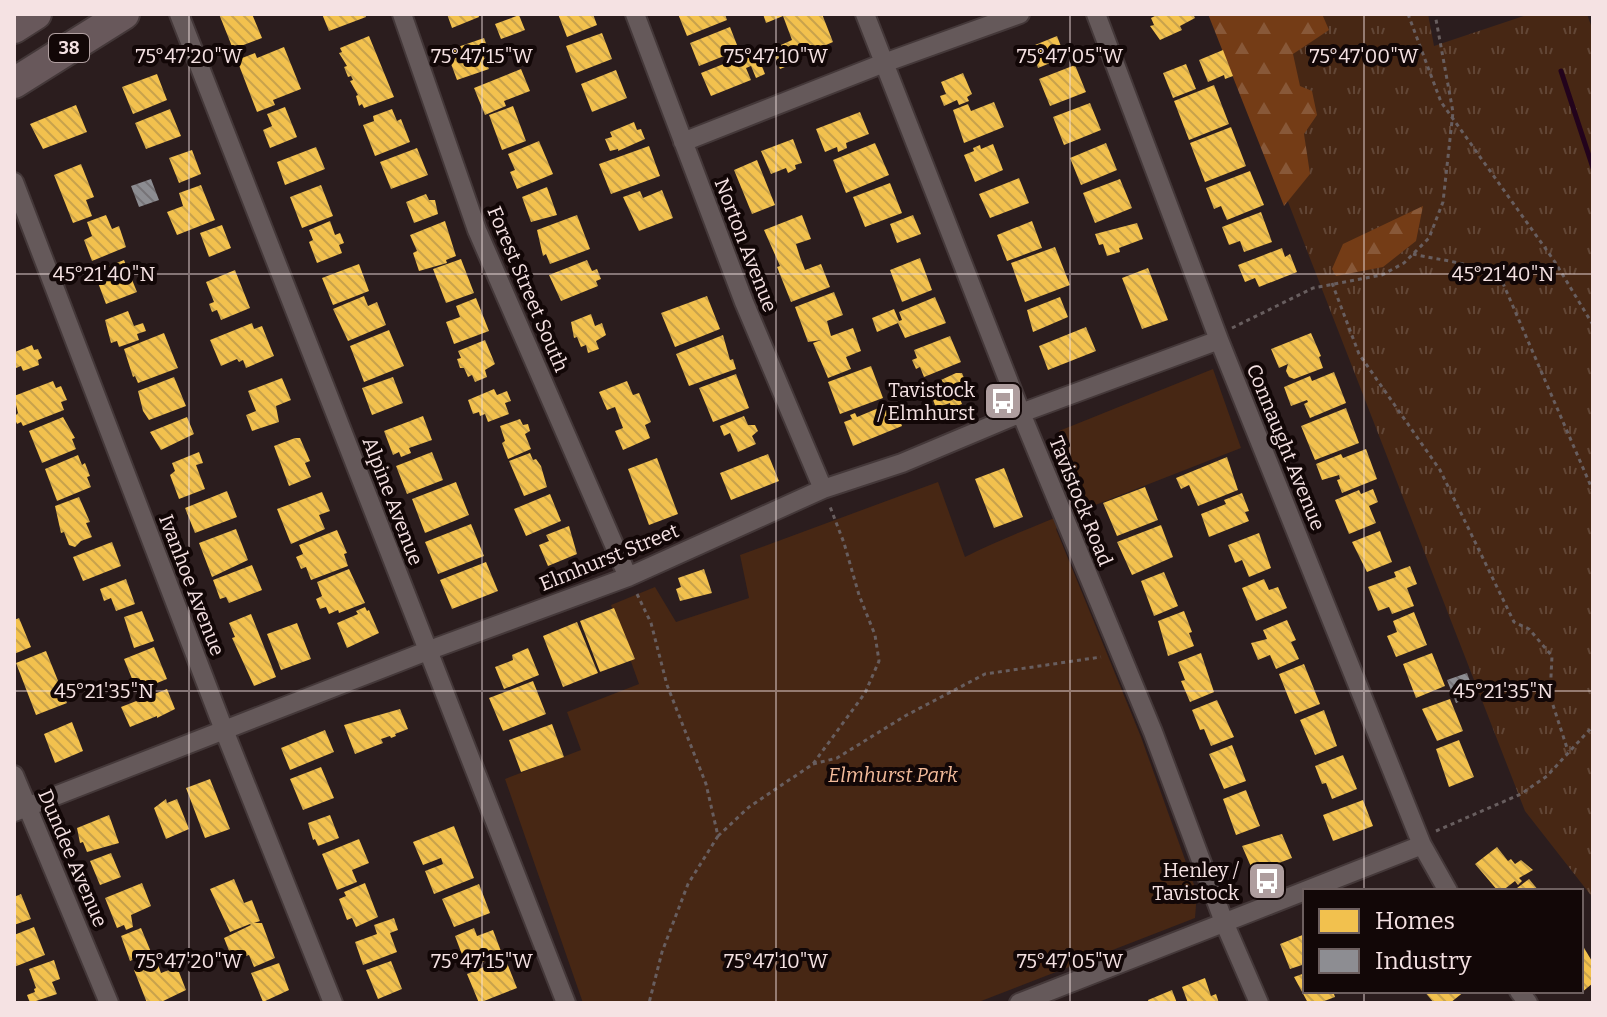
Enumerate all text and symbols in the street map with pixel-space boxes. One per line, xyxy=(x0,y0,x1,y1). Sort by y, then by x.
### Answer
road number: 38 xyxy=(49,34,89,62)
text: 75°47'20"W xyxy=(136,44,243,68)
text: 75°47'15"W xyxy=(431,44,534,68)
text: 75°47'10"W xyxy=(724,44,829,68)
text: 75°47'05"W xyxy=(1017,44,1124,68)
text: 75°47'00"W xyxy=(1310,44,1419,68)
street label: Norton Avenue xyxy=(709,175,783,315)
street label: Forest Street South xyxy=(482,203,574,376)
text: 45°21'40"N xyxy=(53,262,155,286)
text: 45°21'40"N xyxy=(1452,262,1554,286)
street label: Connaught Avenue xyxy=(1242,360,1330,534)
place label: Tavistock / Elmhurst xyxy=(877,378,976,425)
bus stop icon: Tavistock / Elmhurst xyxy=(982,380,1024,422)
street label: Alpine Avenue xyxy=(358,433,428,569)
street label: Tavistock Road xyxy=(1044,433,1118,569)
street label: Ivanhoe Avenue xyxy=(154,511,230,659)
street label: Elmhurst Street xyxy=(536,518,682,596)
text: 45°21'35"N xyxy=(54,679,154,703)
text: 45°21'35"N xyxy=(1453,679,1553,703)
park label: Elmhurst Park xyxy=(828,763,958,787)
street label: Dundee Avenue xyxy=(33,786,113,930)
place label: Henley / Tavistock xyxy=(1152,858,1240,905)
bus stop icon: Henley / Tavistock xyxy=(1246,860,1288,902)
legend xyxy=(1303,889,1583,993)
text: Homes xyxy=(1375,907,1455,935)
text: Industry xyxy=(1375,947,1472,975)
text: 75°47'20"W xyxy=(136,949,243,973)
text: 75°47'15"W xyxy=(431,949,534,973)
text: 75°47'10"W xyxy=(724,949,829,973)
text: 75°47'05"W xyxy=(1017,949,1124,973)

